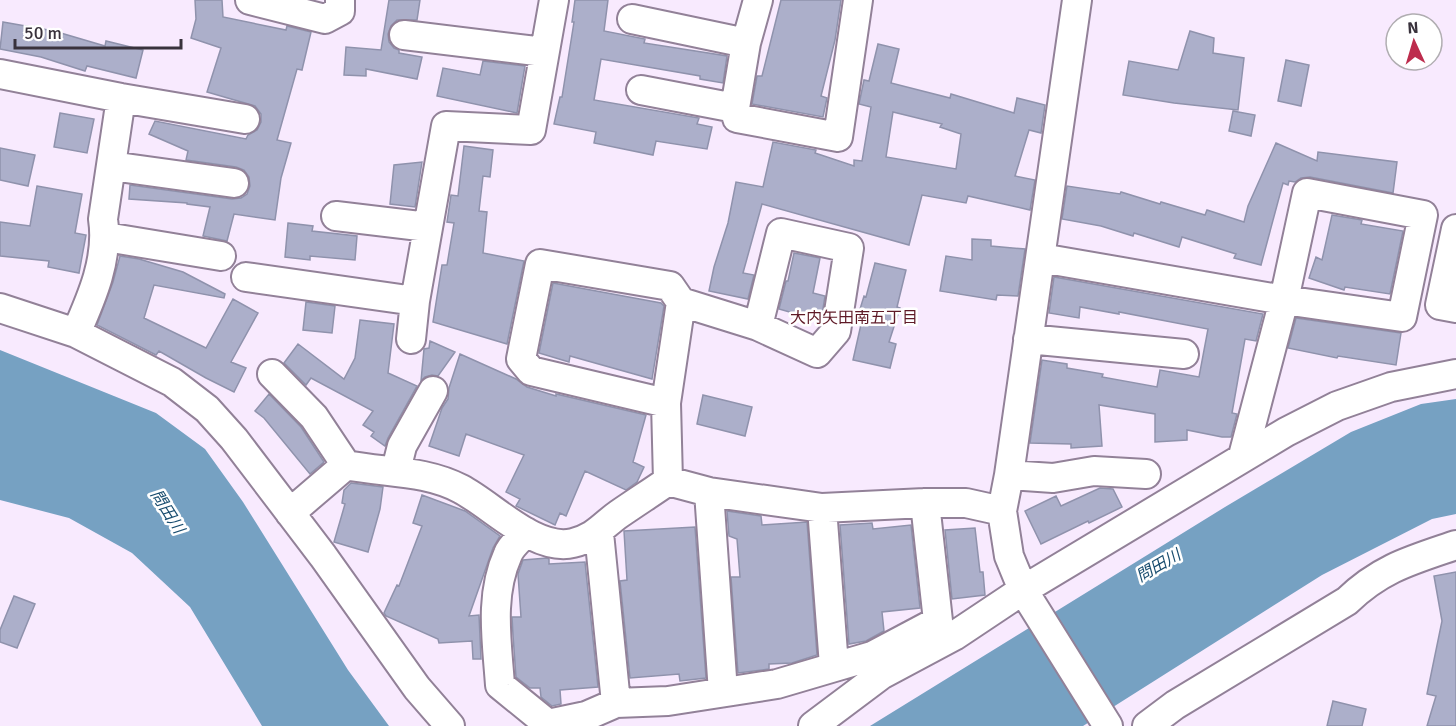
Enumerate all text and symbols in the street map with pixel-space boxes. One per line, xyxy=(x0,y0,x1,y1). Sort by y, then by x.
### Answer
scale bar xyxy=(15,12,182,50)
north arrow xyxy=(1384,12,1444,72)
text: N xyxy=(1407,18,1419,38)
text: 50 m xyxy=(24,22,62,44)
district label: 大内矢田南五丁目 xyxy=(790,308,918,328)
water label: 問田川 xyxy=(146,486,189,539)
water label: 問田川 xyxy=(1133,544,1186,587)

